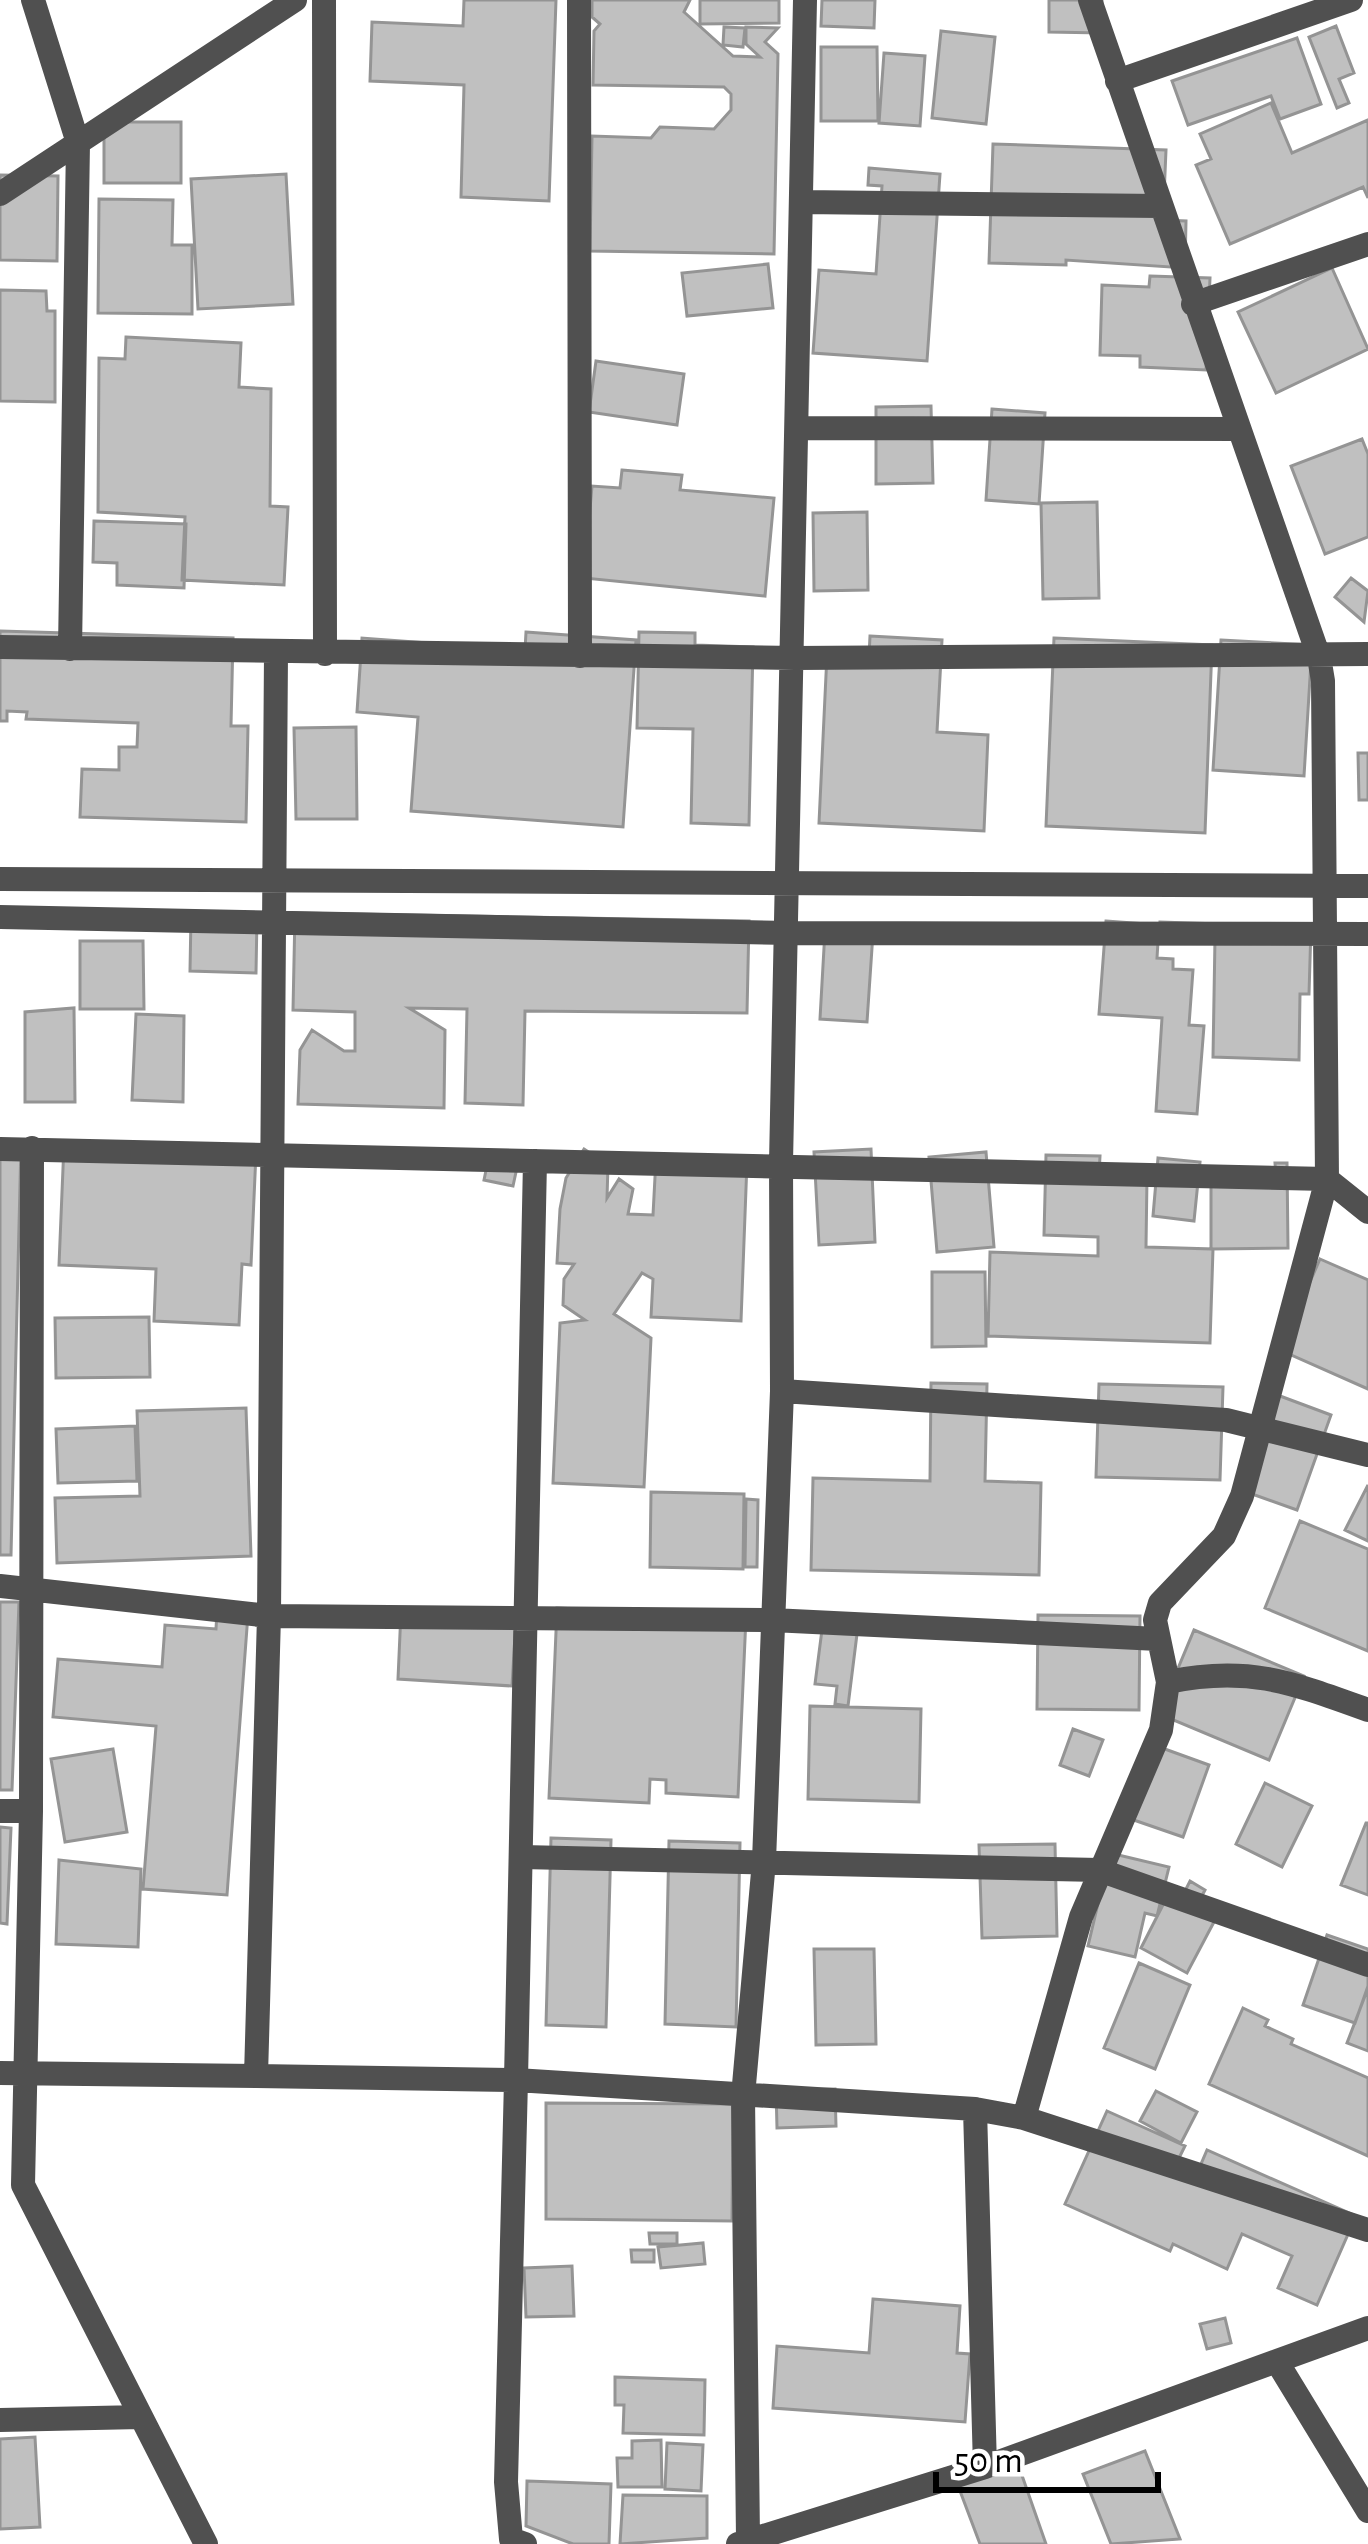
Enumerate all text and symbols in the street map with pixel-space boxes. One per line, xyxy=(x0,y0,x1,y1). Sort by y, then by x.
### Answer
scale bar xyxy=(936,2418,1158,2492)
text: 50 m xyxy=(954,2443,1023,2479)

